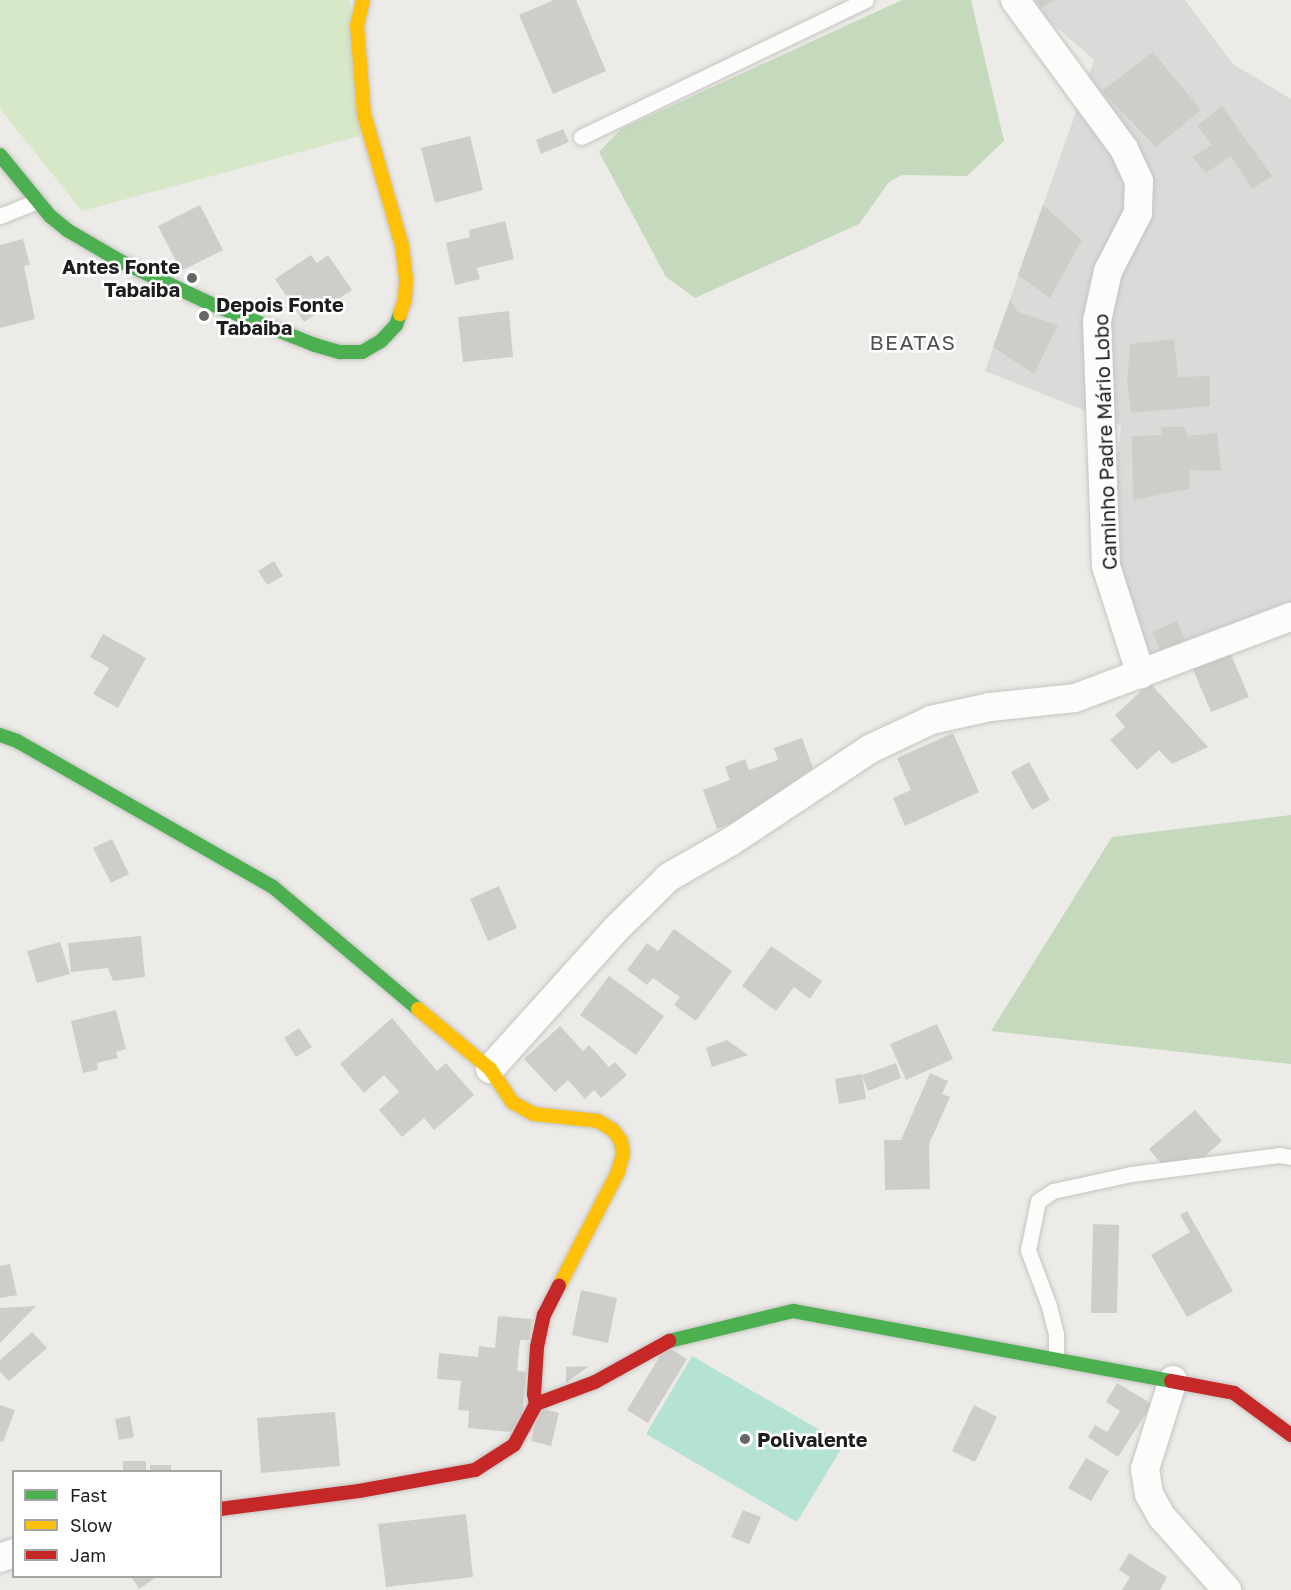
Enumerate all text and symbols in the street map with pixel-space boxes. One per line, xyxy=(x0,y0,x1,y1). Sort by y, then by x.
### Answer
place label: Antes Fonte Tabaiba xyxy=(62,254,180,301)
marker: Antes Fonte Tabaiba xyxy=(185,271,199,285)
place label: Depois Fonte Tabaiba xyxy=(216,292,344,339)
marker: Depois Fonte Tabaiba xyxy=(197,309,211,323)
street label: Caminho Padre Mário Lobo xyxy=(1089,313,1121,571)
district label: BEATAS xyxy=(870,329,956,355)
place label: Polivalente xyxy=(757,1427,868,1451)
marker: Polivalente xyxy=(738,1432,752,1446)
legend xyxy=(12,1470,222,1578)
text: Fast xyxy=(70,1484,107,1506)
text: Slow xyxy=(70,1514,112,1536)
text: Jam xyxy=(70,1544,106,1566)

